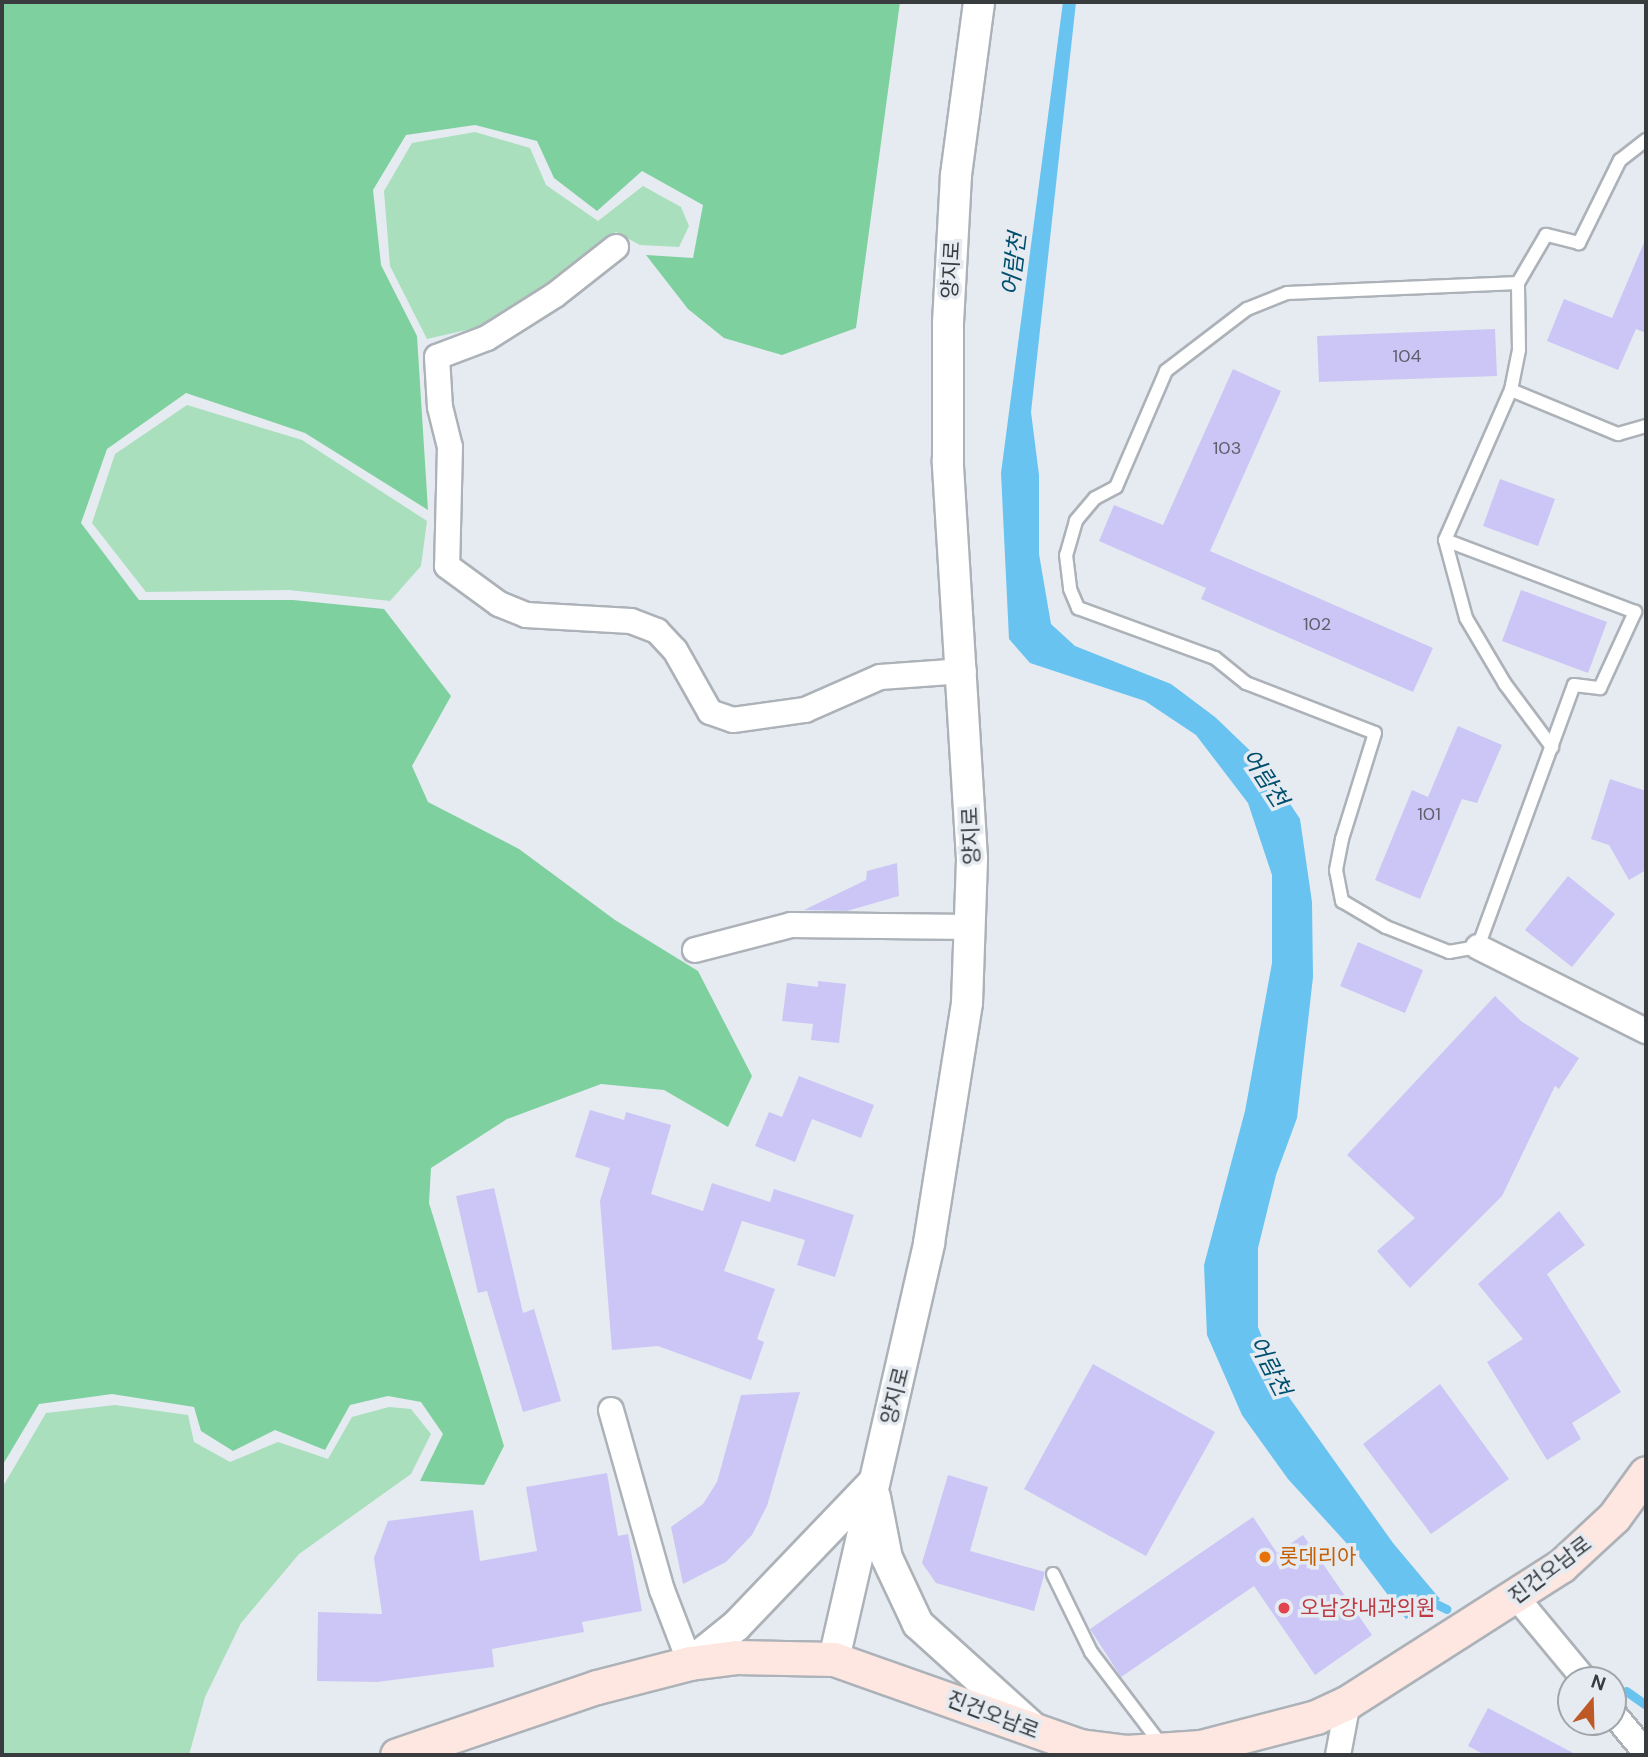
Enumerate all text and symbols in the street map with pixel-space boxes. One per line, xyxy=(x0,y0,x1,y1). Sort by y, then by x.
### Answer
water label: 어람천 xyxy=(996,231,1032,297)
street label: 양지로 xyxy=(937,240,965,300)
house number: 104 xyxy=(1393,345,1421,367)
house number: 103 xyxy=(1213,437,1241,459)
house number: 102 xyxy=(1303,613,1331,635)
water label: 어람천 xyxy=(1236,744,1294,812)
house number: 101 xyxy=(1417,803,1441,825)
street label: 양지로 xyxy=(957,807,985,865)
water label: 어람천 xyxy=(1243,1331,1297,1401)
street label: 양지로 xyxy=(876,1365,914,1427)
street label: 진건오남로 xyxy=(1504,1531,1596,1609)
place label: 롯데리아 xyxy=(1279,1544,1356,1570)
marker: 롯데리아 xyxy=(1257,1549,1273,1565)
place label: 오남강내과의원 xyxy=(1300,1595,1435,1621)
marker: 오남강내과의원 xyxy=(1274,1598,1294,1618)
north arrow xyxy=(1557,1666,1627,1736)
text: N xyxy=(1588,1668,1609,1697)
street label: 진건오남로 xyxy=(943,1686,1043,1744)

